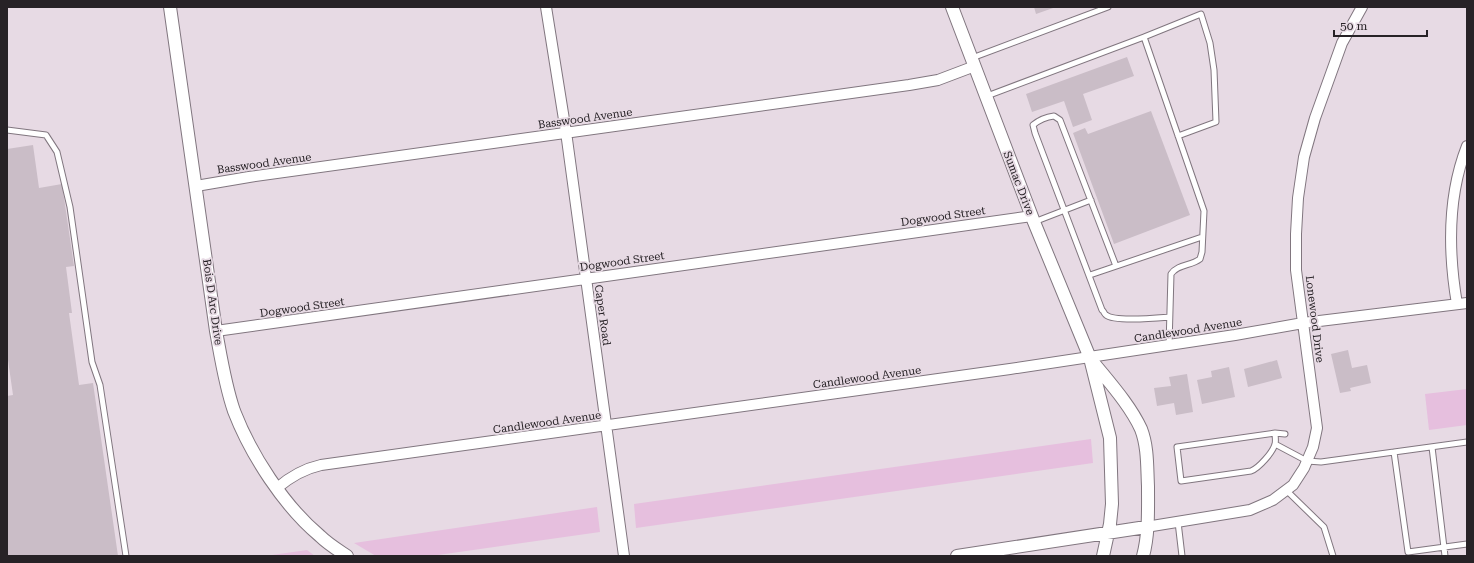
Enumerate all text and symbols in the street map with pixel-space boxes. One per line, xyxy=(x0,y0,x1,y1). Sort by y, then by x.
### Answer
scale bar xyxy=(1334,12,1427,38)
text: 50 m xyxy=(1340,19,1367,33)
street label: Basswood Avenue xyxy=(537,105,633,132)
street label: Sumac Drive xyxy=(1000,149,1037,217)
street label: Basswood Avenue xyxy=(216,150,312,177)
street label: Dogwood Street xyxy=(900,204,986,229)
street label: Dogwood Street xyxy=(579,249,665,274)
street label: Bois D Arc Drive xyxy=(200,258,225,346)
street label: Lonewood Drive xyxy=(1303,275,1326,363)
street label: Caper Road xyxy=(592,284,613,346)
street label: Dogwood Street xyxy=(259,295,345,320)
street label: Candlewood Avenue xyxy=(1133,316,1243,345)
street label: Candlewood Avenue xyxy=(812,363,922,392)
street label: Candlewood Avenue xyxy=(492,408,602,437)

